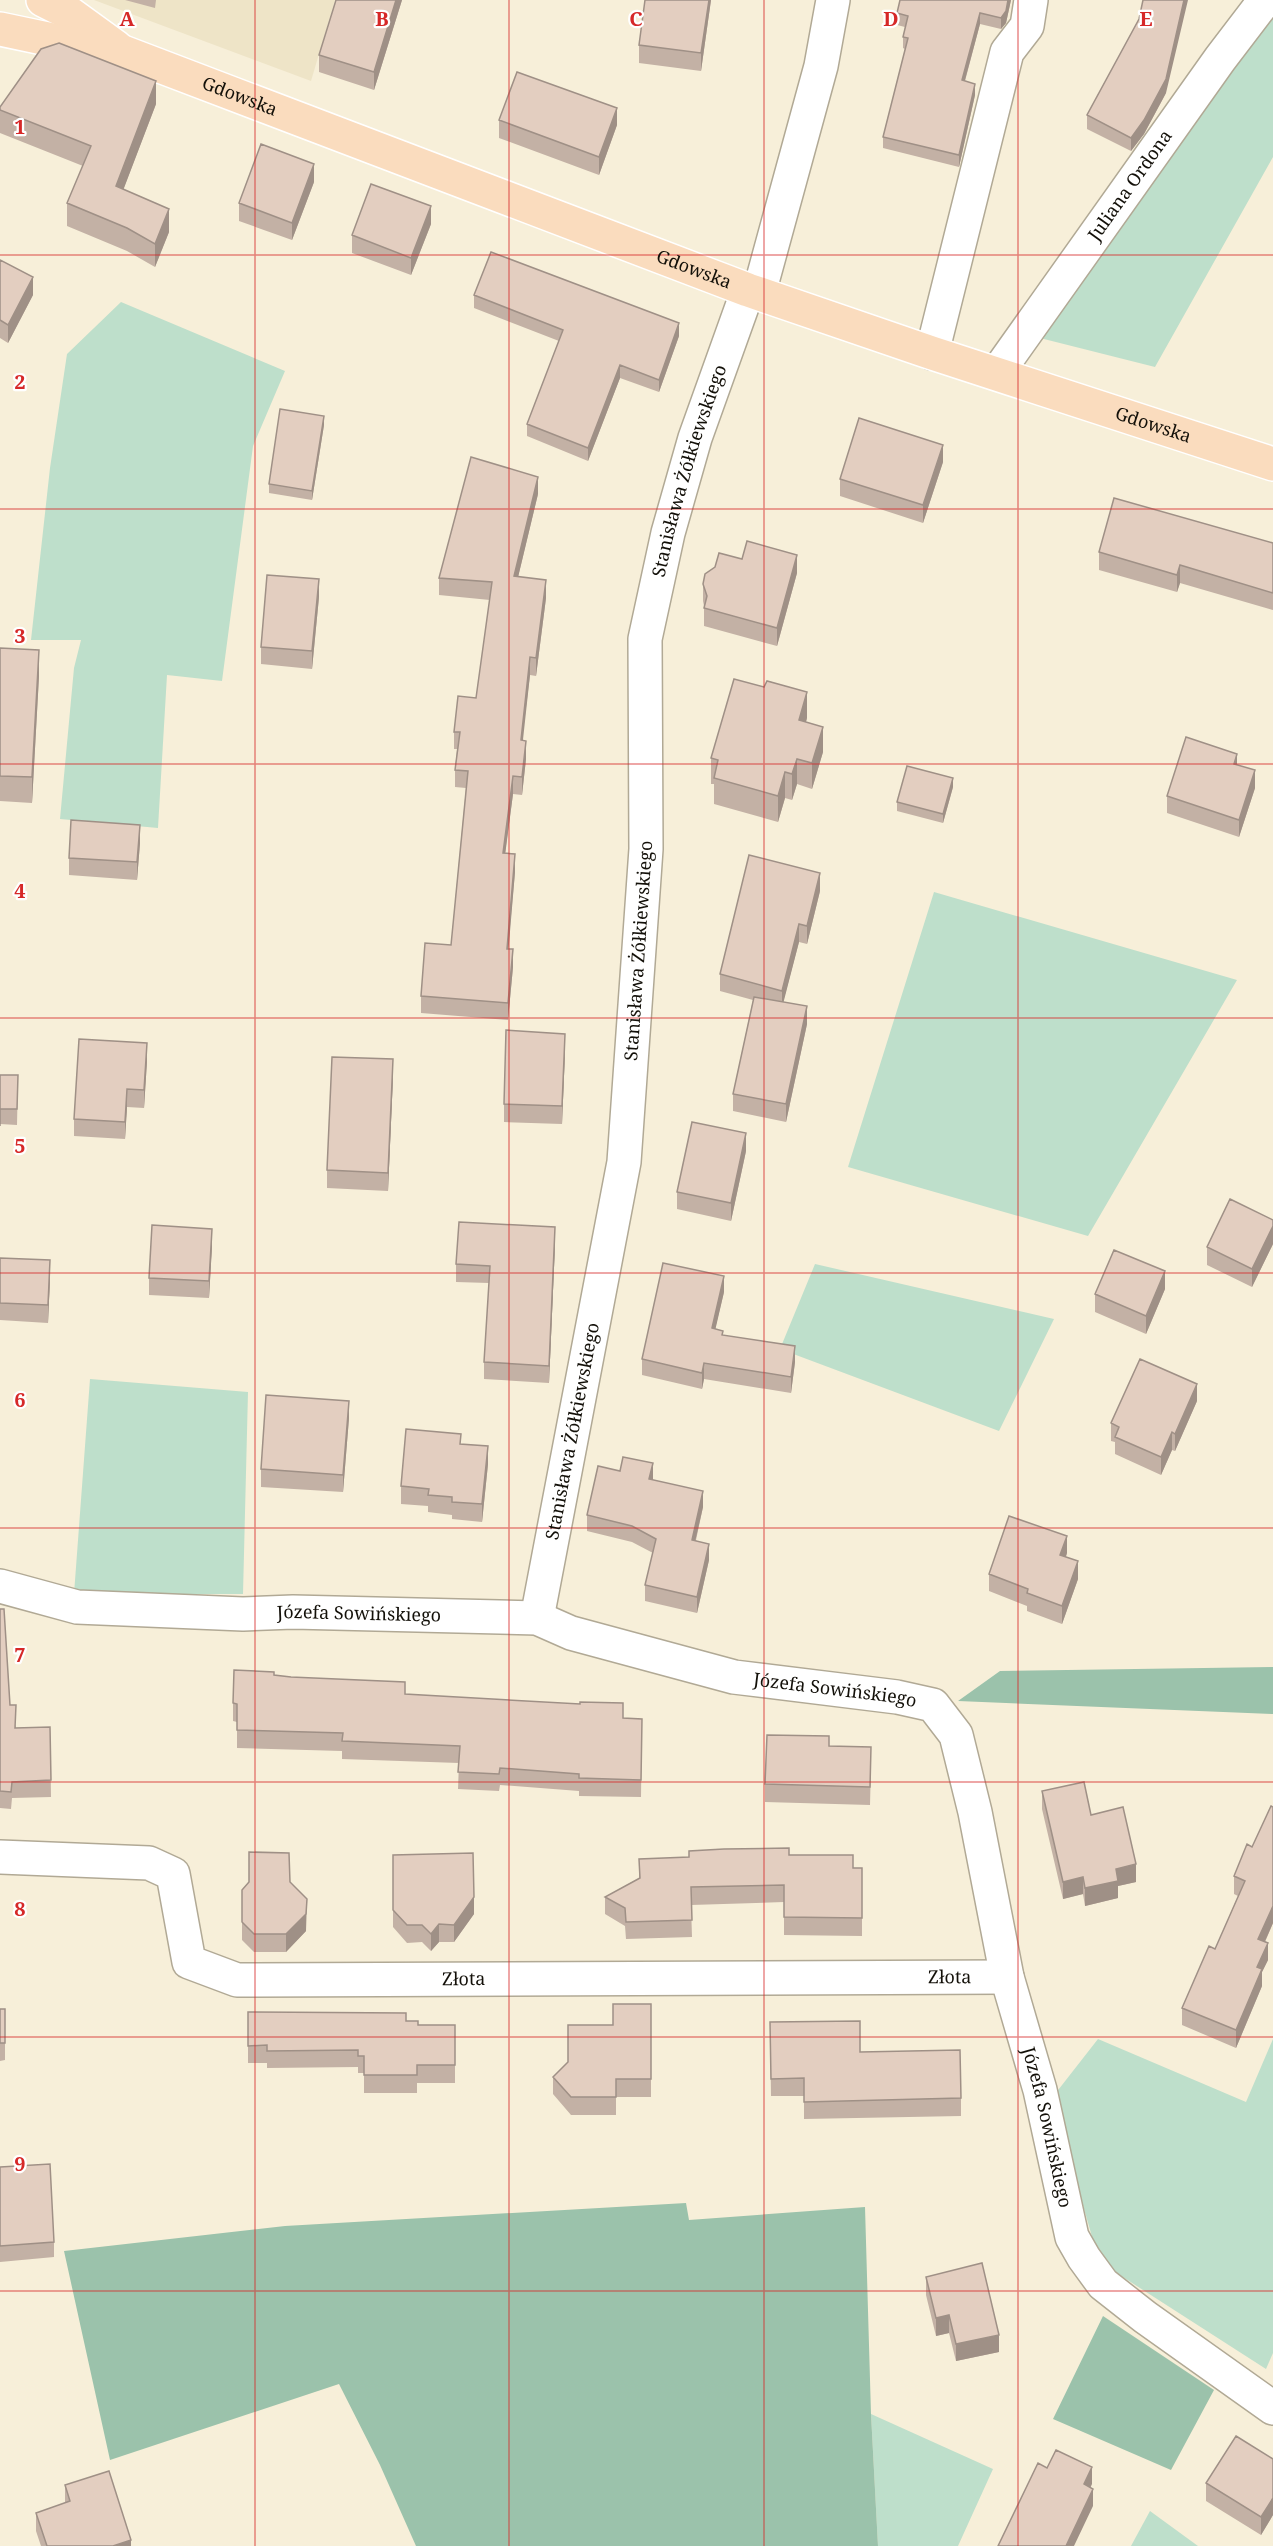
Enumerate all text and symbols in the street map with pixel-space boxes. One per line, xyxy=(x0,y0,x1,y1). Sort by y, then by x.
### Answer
text: A xyxy=(119,5,135,32)
text: B xyxy=(375,5,389,32)
text: C xyxy=(629,5,643,32)
text: D xyxy=(883,5,899,32)
text: E xyxy=(1139,5,1153,32)
street label: Gdowska xyxy=(199,70,281,121)
text: 1 xyxy=(14,113,26,140)
street label: Juliana Ordona xyxy=(1081,125,1177,246)
street label: Gdowska xyxy=(653,243,735,294)
street label: Stanisława Żółkiewskiego xyxy=(646,361,731,579)
text: 2 xyxy=(14,368,26,395)
street label: Gdowska xyxy=(1112,400,1195,448)
text: 3 xyxy=(14,622,26,649)
street label: Stanisława Żółkiewskiego xyxy=(618,841,657,1062)
text: 4 xyxy=(14,877,26,904)
text: 5 xyxy=(14,1132,26,1159)
street label: Stanisława Żółkiewskiego xyxy=(539,1321,604,1542)
text: 6 xyxy=(14,1386,26,1413)
street label: Józefa Sowińskiego xyxy=(275,1599,441,1627)
text: 7 xyxy=(14,1641,26,1668)
street label: Józefa Sowińskiego xyxy=(751,1666,919,1712)
text: 8 xyxy=(14,1895,26,1922)
street label: Złota xyxy=(928,1964,971,1988)
street label: Złota xyxy=(442,1966,486,1990)
street label: Józefa Sowińskiego xyxy=(1017,2043,1078,2210)
text: 9 xyxy=(14,2150,26,2177)

